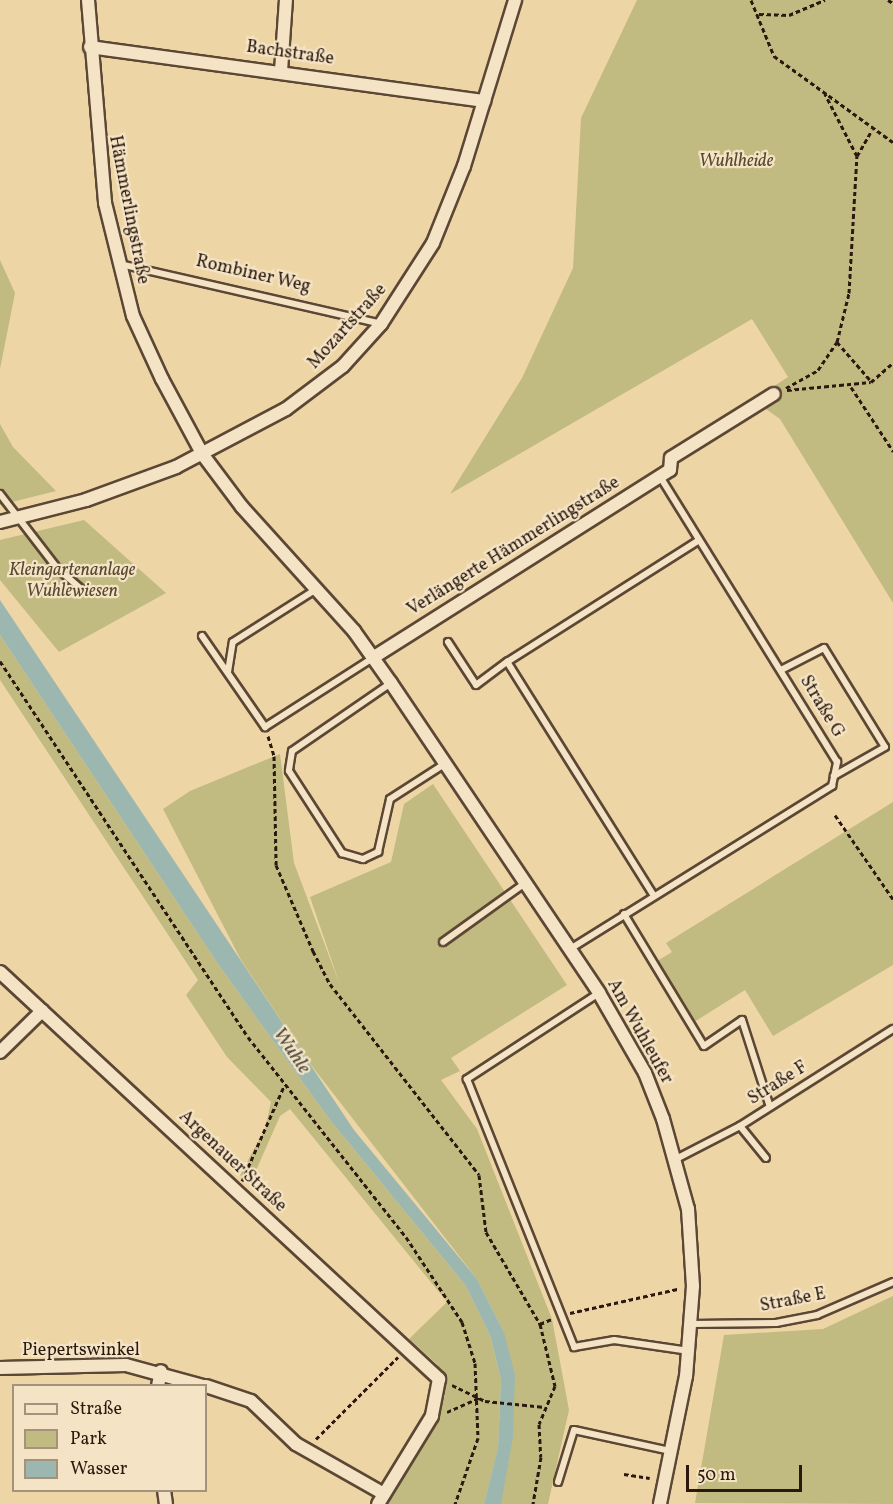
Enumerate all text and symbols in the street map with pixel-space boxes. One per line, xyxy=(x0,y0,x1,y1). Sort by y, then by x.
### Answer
street label: Bachstraße xyxy=(245,37,335,71)
street label: Hämmerlingstraße xyxy=(103,134,153,286)
park label: Wuhlheide xyxy=(699,151,773,173)
street label: Rombiner Weg xyxy=(193,251,313,299)
street label: Mozartstraße xyxy=(304,280,392,374)
street label: Verlängerte Hämmerlingstraße xyxy=(404,473,624,621)
park label: Kleingartenanlage Wuhlewiesen xyxy=(9,561,135,604)
street label: Straße G xyxy=(794,672,848,742)
street label: Am Wuhleufer xyxy=(601,976,677,1088)
water label: Wuhle xyxy=(267,1023,315,1079)
street label: Straße F xyxy=(744,1057,812,1111)
street label: Argenauer Straße xyxy=(174,1107,290,1217)
street label: Straße E xyxy=(758,1284,828,1318)
street label: Piepertswinkel xyxy=(22,1340,140,1362)
legend xyxy=(12,1384,207,1492)
text: Straße xyxy=(70,1397,122,1422)
text: Park xyxy=(70,1427,107,1452)
scale bar xyxy=(689,1453,804,1491)
text: Wasser xyxy=(70,1457,127,1482)
text: 50 m xyxy=(697,1463,736,1488)

